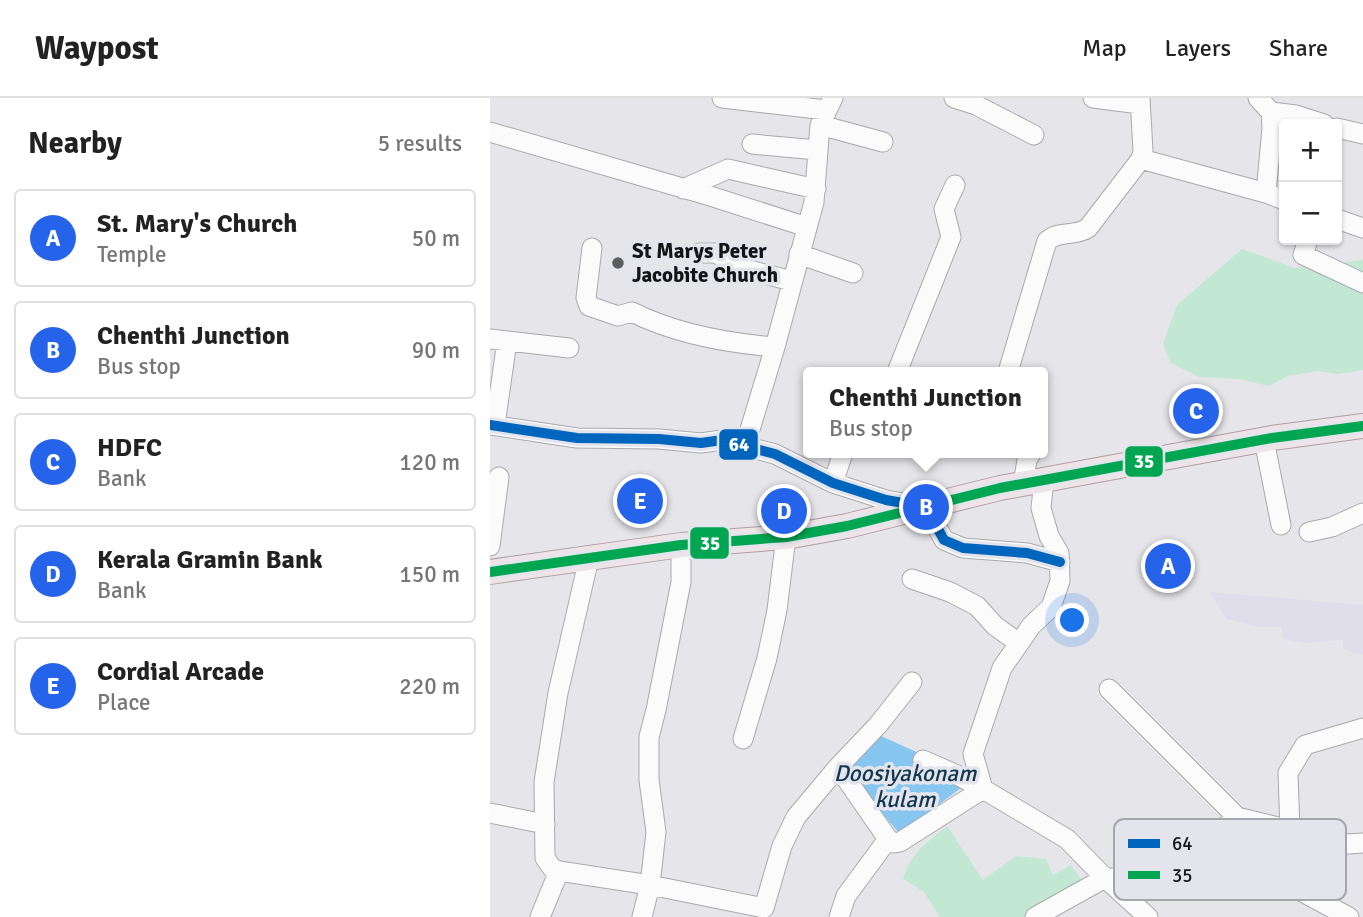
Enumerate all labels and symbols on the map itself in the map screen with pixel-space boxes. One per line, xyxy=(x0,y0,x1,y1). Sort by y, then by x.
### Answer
place label: St Marys Peter Jacobite Church xyxy=(632,238,778,288)
marker: St Marys Peter Jacobite Church xyxy=(610,255,626,271)
pin: C xyxy=(1173,385,1219,437)
line badge: 64 xyxy=(718,428,759,461)
text: 64 xyxy=(729,433,749,457)
line badge: 35 xyxy=(1124,445,1164,478)
text: 35 xyxy=(1134,450,1154,474)
pin: E xyxy=(617,475,663,527)
pin: B xyxy=(903,481,949,533)
pin: D xyxy=(761,485,807,537)
line badge: 35 xyxy=(689,526,730,560)
text: 35 xyxy=(700,532,720,556)
pin: A xyxy=(1145,540,1191,592)
your location xyxy=(1055,603,1089,637)
water label: Doosiyakonam kulam xyxy=(834,759,977,814)
legend xyxy=(1114,819,1346,900)
text: 64 xyxy=(1172,832,1193,856)
text: 35 xyxy=(1172,864,1193,888)

